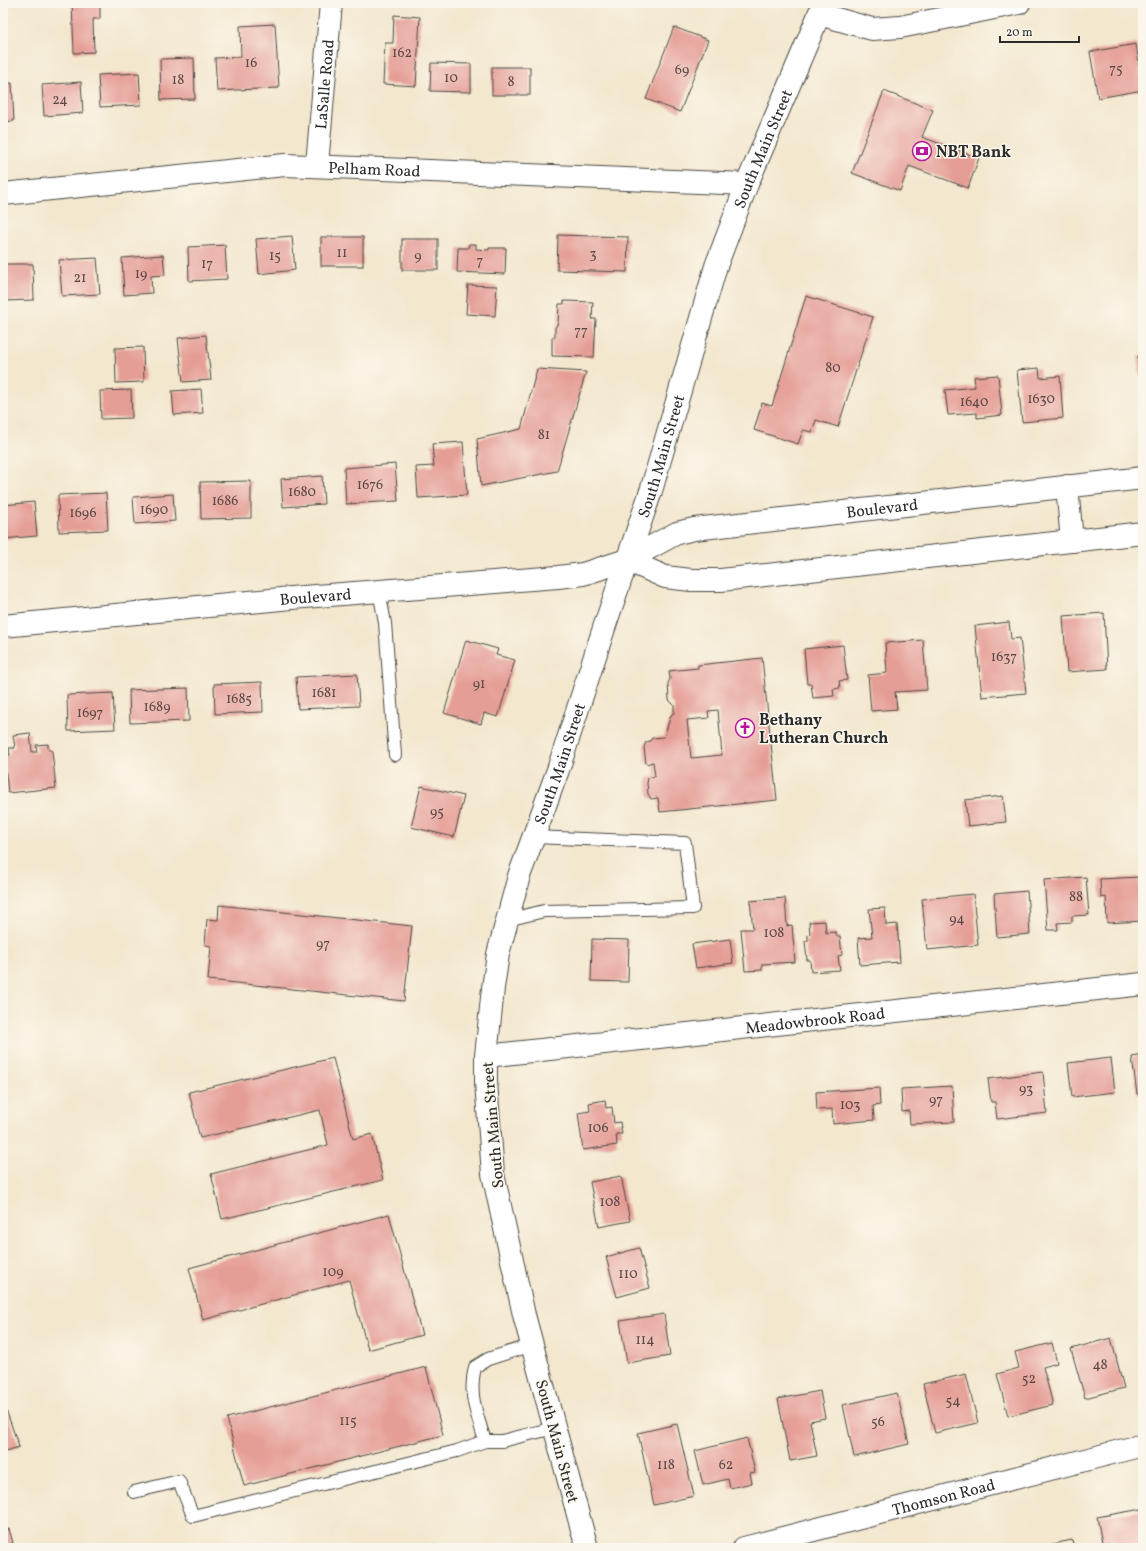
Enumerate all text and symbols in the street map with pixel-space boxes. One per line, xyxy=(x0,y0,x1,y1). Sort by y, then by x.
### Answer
scale bar xyxy=(1000,18,1079,44)
text: 20 m xyxy=(1006,25,1033,41)
street label: LaSalle Road xyxy=(311,39,341,130)
house number: 162 xyxy=(392,44,412,63)
house number: 16 xyxy=(245,54,257,73)
house number: 75 xyxy=(1109,60,1123,79)
house number: 69 xyxy=(675,61,689,80)
house number: 10 xyxy=(444,69,458,88)
house number: 18 xyxy=(172,71,184,90)
house number: 8 xyxy=(507,73,515,92)
street label: South Main Street xyxy=(730,86,799,212)
house number: 24 xyxy=(52,91,68,110)
bank icon: NBT Bank xyxy=(911,140,933,162)
place label: NBT Bank xyxy=(936,142,1011,164)
street label: Pelham Road xyxy=(328,158,421,184)
house number: 11 xyxy=(337,244,347,263)
house number: 3 xyxy=(589,245,597,264)
house number: 15 xyxy=(269,247,281,266)
house number: 9 xyxy=(414,247,422,266)
house number: 7 xyxy=(477,252,484,271)
house number: 17 xyxy=(201,255,213,274)
house number: 19 xyxy=(135,265,147,284)
house number: 21 xyxy=(74,269,86,288)
house number: 77 xyxy=(574,322,588,341)
house number: 80 xyxy=(825,359,841,378)
house number: 1630 xyxy=(1027,390,1055,409)
street label: South Main Street xyxy=(634,392,691,521)
house number: 1640 xyxy=(960,393,988,412)
house number: 81 xyxy=(538,426,550,445)
house number: 1676 xyxy=(357,476,383,495)
house number: 1680 xyxy=(288,483,316,502)
house number: 1686 xyxy=(212,492,238,511)
street label: Boulevard xyxy=(845,495,919,525)
house number: 1690 xyxy=(140,501,168,520)
house number: 1696 xyxy=(69,504,97,523)
street label: Boulevard xyxy=(279,584,352,612)
house number: 1637 xyxy=(991,648,1017,667)
house number: 91 xyxy=(473,675,485,694)
house number: 1681 xyxy=(311,684,337,703)
house number: 1685 xyxy=(226,690,252,709)
house number: 1689 xyxy=(144,698,170,717)
street label: South Main Street xyxy=(530,700,592,828)
house number: 1697 xyxy=(77,704,103,723)
place label: Bethany Lutheran Church xyxy=(759,710,888,750)
church icon: Bethany Lutheran Church xyxy=(734,717,756,739)
house number: 95 xyxy=(430,803,444,822)
house number: 88 xyxy=(1069,888,1083,907)
house number: 94 xyxy=(949,910,965,929)
house number: 108 xyxy=(764,924,784,943)
house number: 97 xyxy=(316,935,330,954)
street label: Meadowbrook Road xyxy=(744,1003,886,1041)
street label: South Main Street xyxy=(477,1060,510,1189)
house number: 93 xyxy=(1019,1080,1033,1099)
house number: 97 xyxy=(929,1091,943,1110)
house number: 103 xyxy=(840,1096,860,1115)
house number: 106 xyxy=(587,1119,609,1138)
house number: 108 xyxy=(600,1193,620,1212)
house number: 109 xyxy=(322,1263,344,1282)
house number: 110 xyxy=(618,1265,638,1284)
house number: 114 xyxy=(635,1331,655,1350)
house number: 48 xyxy=(1092,1356,1108,1375)
house number: 52 xyxy=(1022,1370,1036,1389)
street label: South Main Street xyxy=(529,1377,583,1506)
house number: 54 xyxy=(945,1392,961,1411)
house number: 115 xyxy=(339,1412,357,1431)
house number: 56 xyxy=(871,1413,885,1432)
house number: 118 xyxy=(657,1456,675,1475)
house number: 62 xyxy=(719,1456,733,1475)
street label: Thomson Road xyxy=(890,1475,998,1522)

